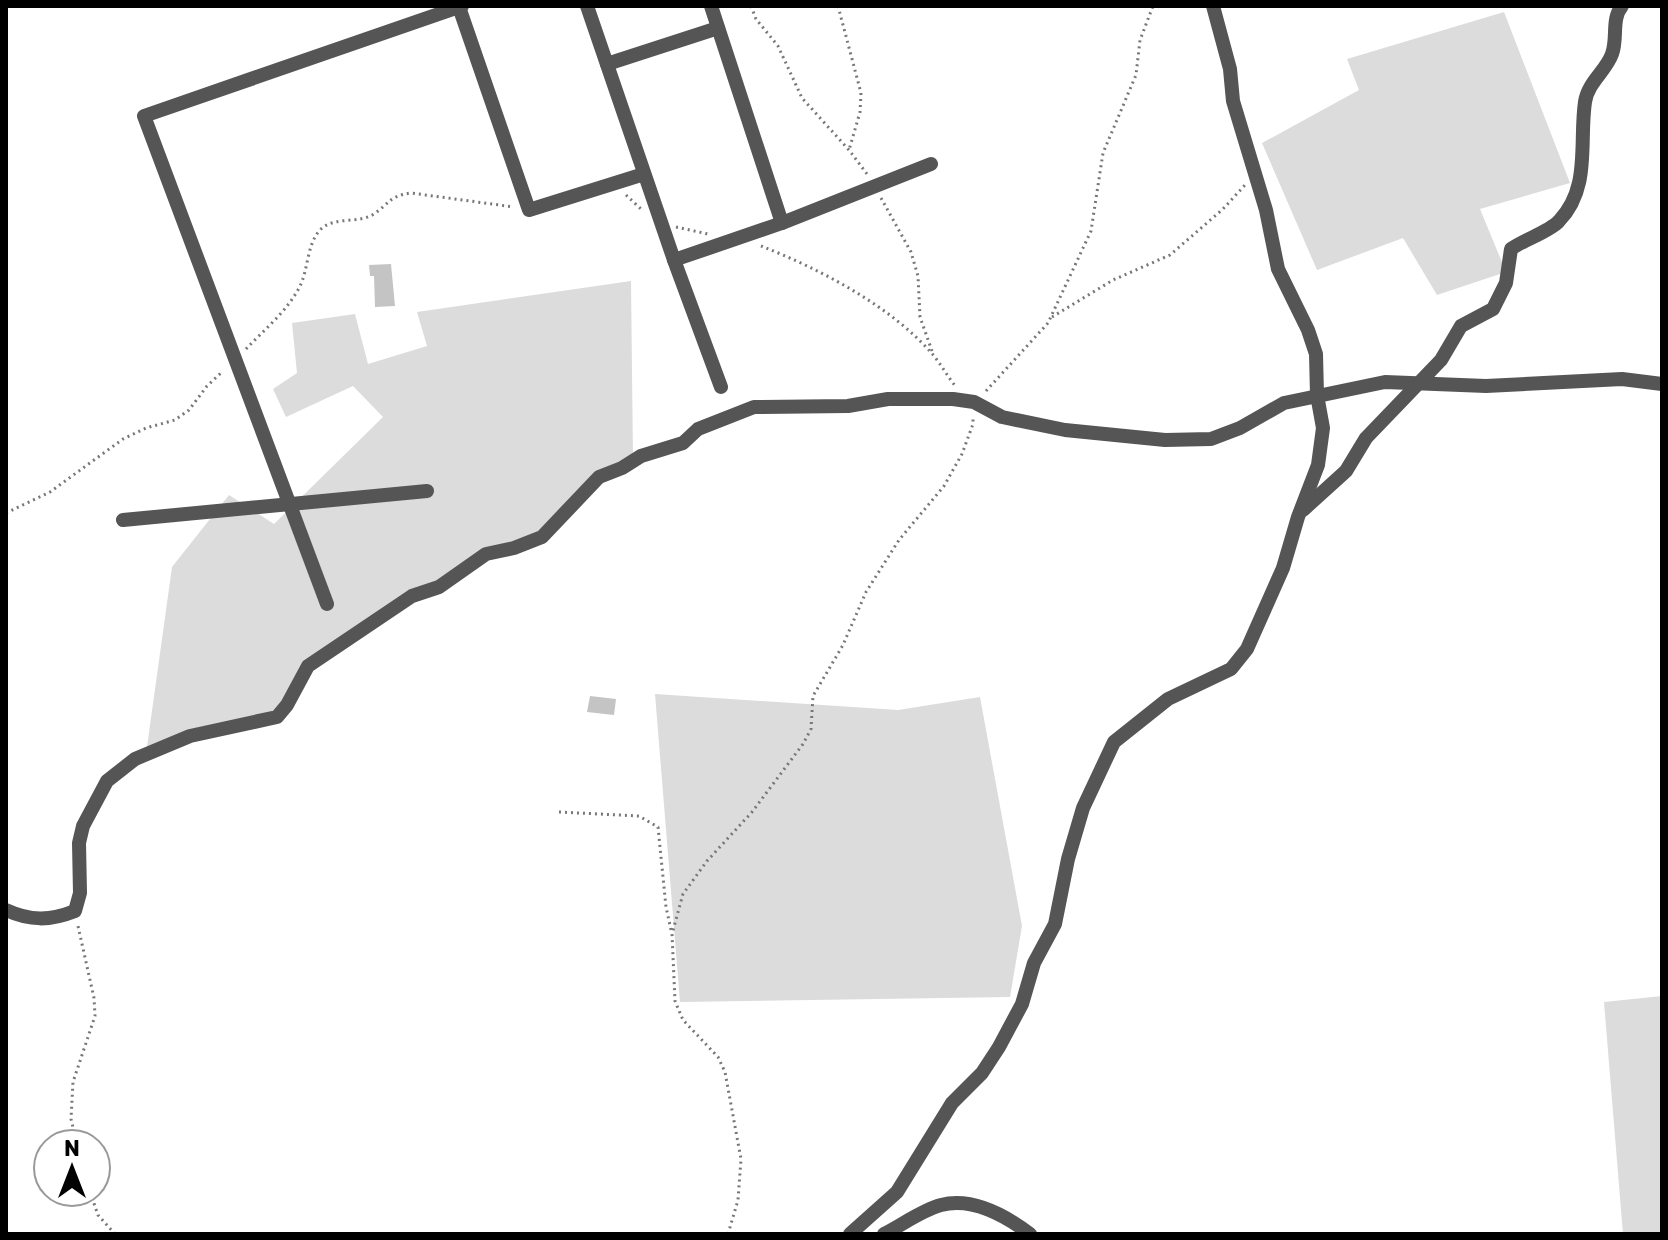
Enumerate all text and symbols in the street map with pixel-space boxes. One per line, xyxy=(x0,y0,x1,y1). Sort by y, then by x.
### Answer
north arrow xyxy=(32,1128,112,1208)
text: N xyxy=(64,1135,80,1162)

